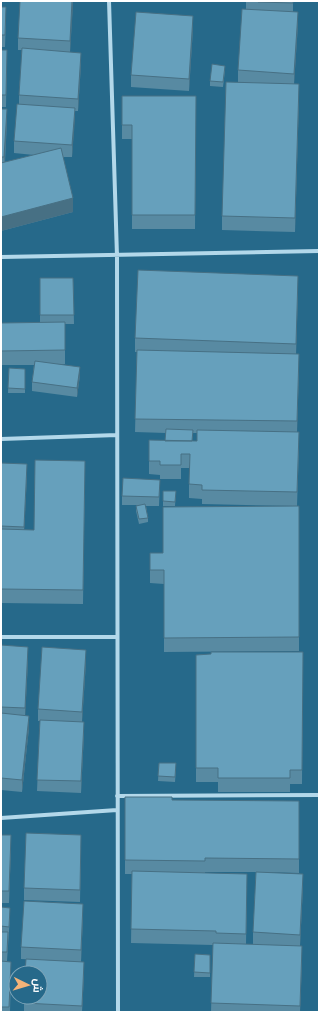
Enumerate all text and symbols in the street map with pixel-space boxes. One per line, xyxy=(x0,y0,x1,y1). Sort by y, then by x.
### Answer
north arrow xyxy=(8,965,48,1005)
text: ش xyxy=(30,978,46,994)

